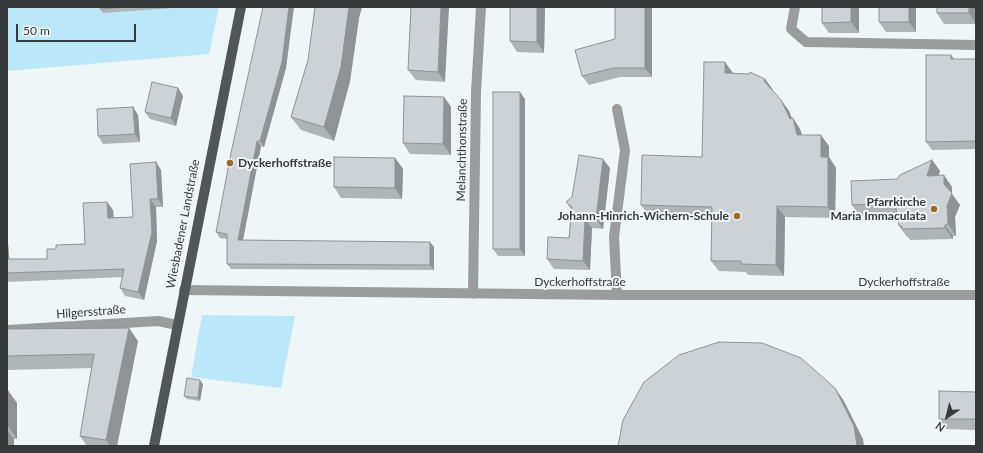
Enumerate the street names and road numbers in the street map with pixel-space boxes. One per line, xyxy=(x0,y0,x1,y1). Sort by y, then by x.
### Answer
street label: Melanchthonstraße xyxy=(454,99,470,201)
street label: Wiesbadener Landstraße xyxy=(163,158,203,290)
street label: Dyckerhoffstraße xyxy=(534,275,626,289)
street label: Dyckerhoffstraße xyxy=(858,275,950,289)
street label: Hilgersstraße xyxy=(56,302,126,322)

